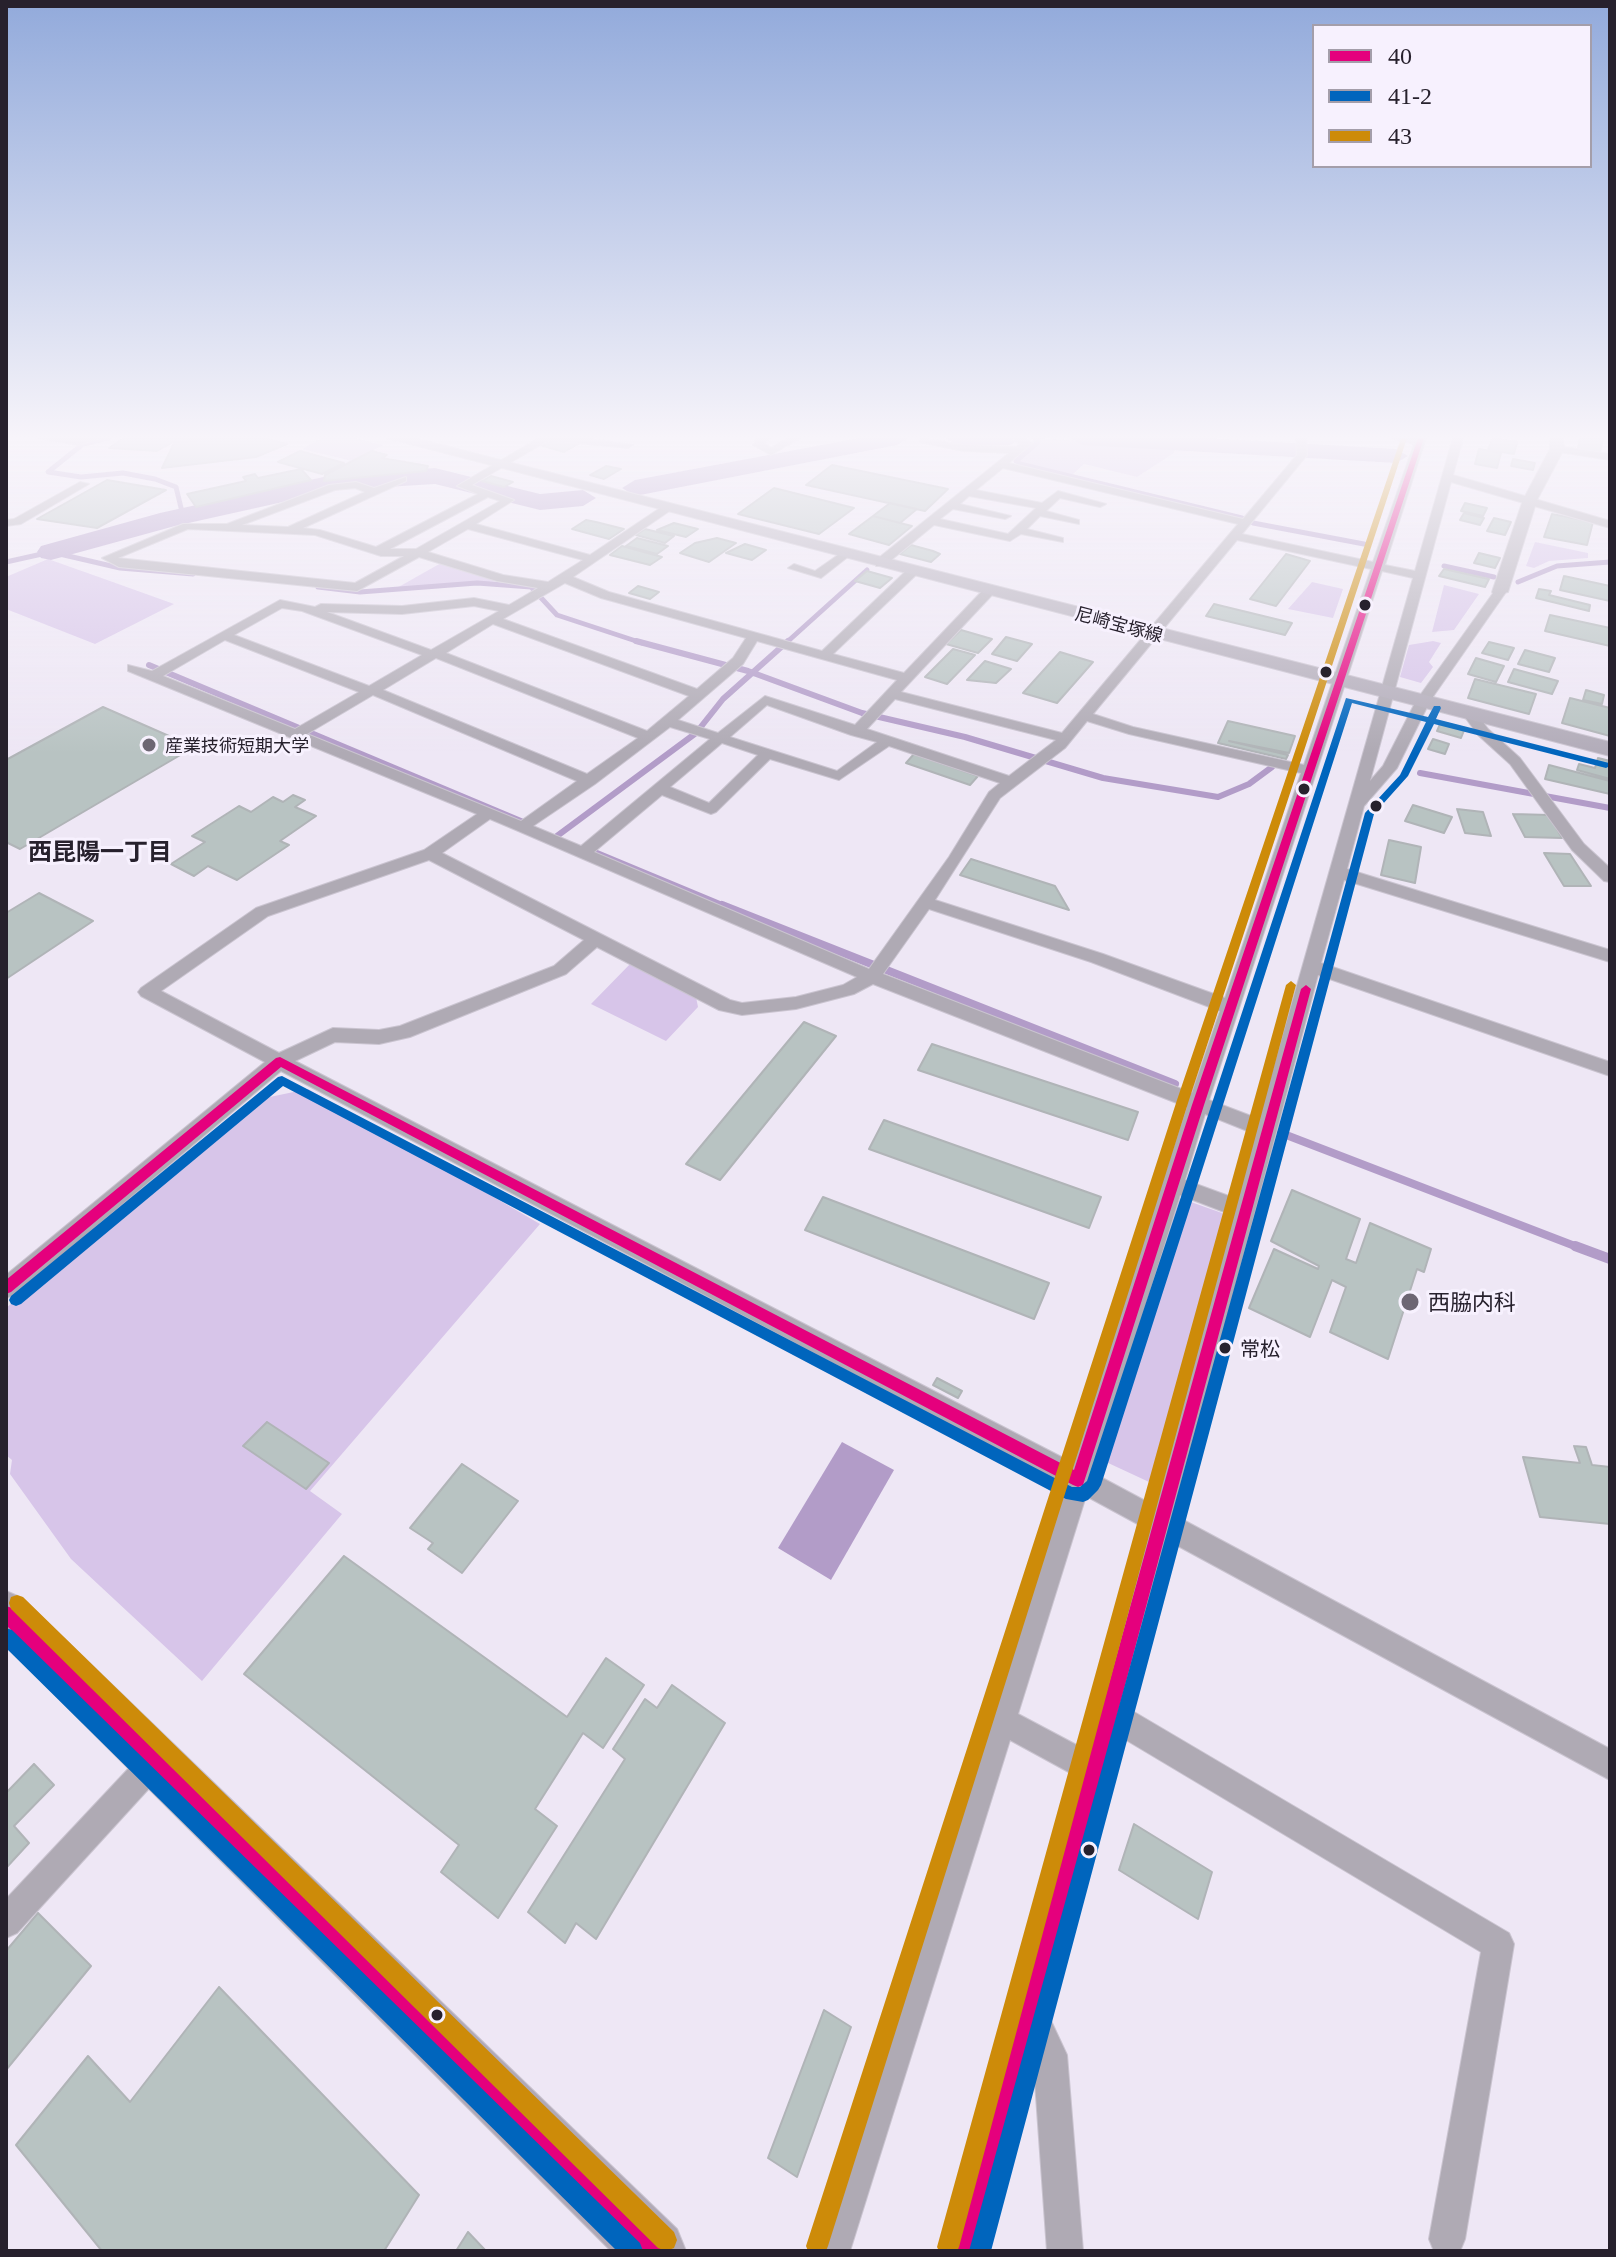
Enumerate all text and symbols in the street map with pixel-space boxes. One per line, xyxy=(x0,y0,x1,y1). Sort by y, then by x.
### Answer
legend xyxy=(1312,24,1592,168)
text: 40 xyxy=(1388,43,1412,69)
text: 41-2 xyxy=(1388,83,1432,109)
text: 43 xyxy=(1388,123,1412,149)
unlabelled marker xyxy=(1357,597,1373,613)
street label: 尼崎宝塚線 xyxy=(1073,602,1165,646)
unlabelled marker xyxy=(1318,664,1334,680)
place label: 産業技術短期大学 xyxy=(165,734,309,756)
marker: 産業技術短期大学 xyxy=(140,736,158,754)
unlabelled marker xyxy=(1296,781,1312,797)
unlabelled marker xyxy=(1368,798,1384,814)
district label: 西昆陽一丁目 xyxy=(28,837,172,865)
place label: 西脇内科 xyxy=(1428,1289,1516,1315)
marker: 西脇内科 xyxy=(1399,1291,1421,1313)
place label: 常松 xyxy=(1240,1336,1280,1360)
marker: 常松 xyxy=(1217,1340,1233,1356)
unlabelled marker xyxy=(1081,1842,1097,1858)
unlabelled marker xyxy=(429,2007,445,2023)

